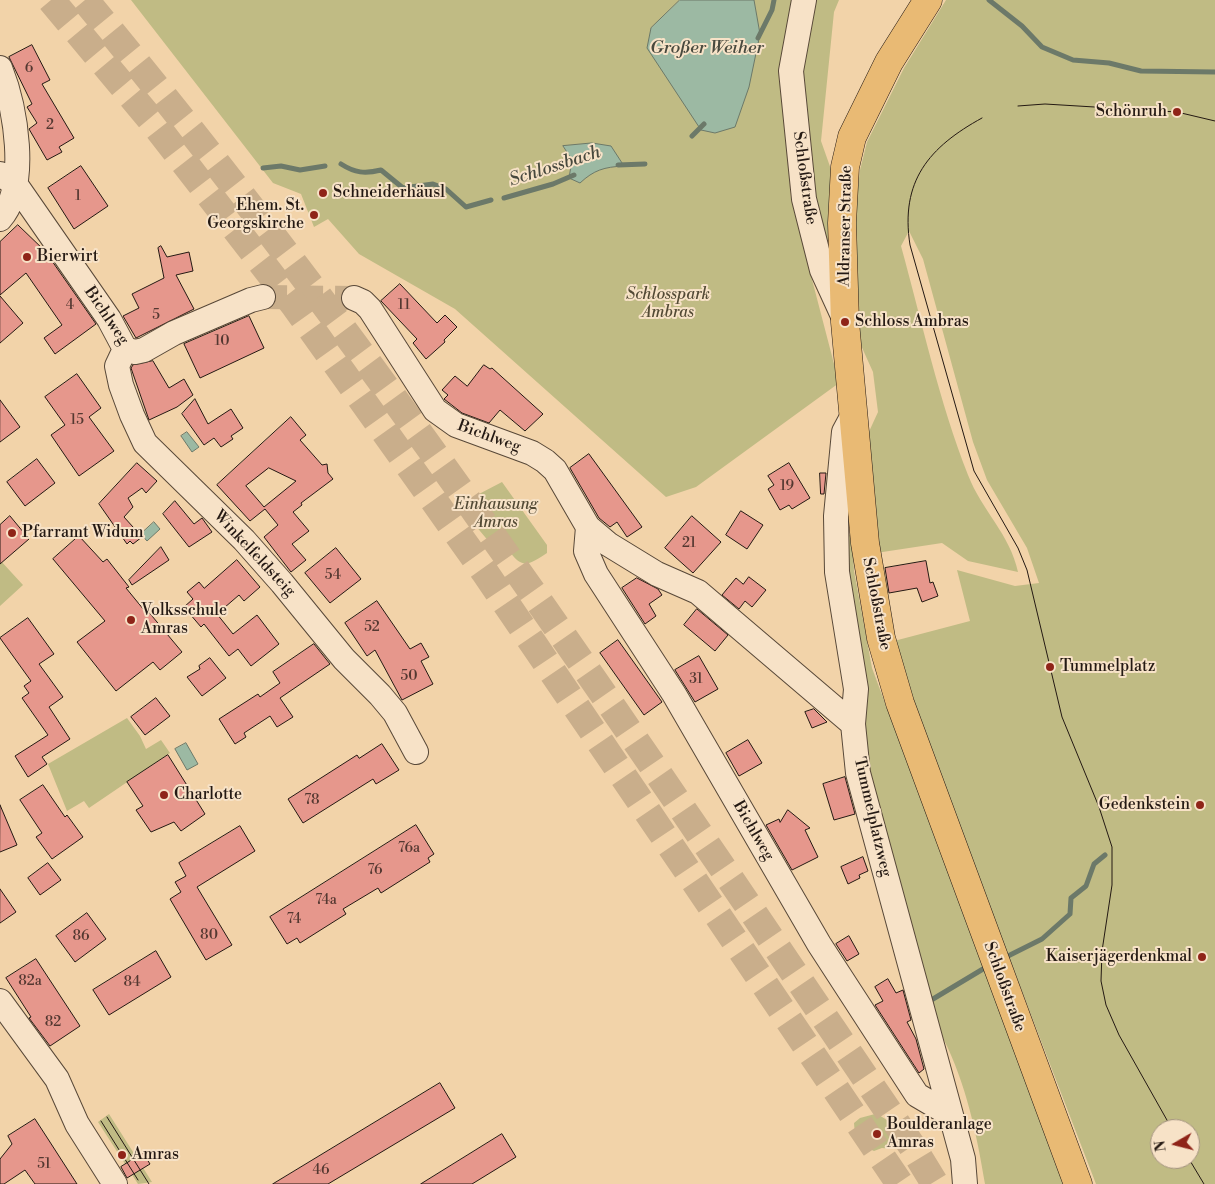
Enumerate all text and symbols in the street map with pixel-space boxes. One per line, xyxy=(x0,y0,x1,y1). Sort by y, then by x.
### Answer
water label: Großer Weiher xyxy=(650,38,764,60)
house number: 6 xyxy=(25,61,33,77)
place label: Schönruh xyxy=(1096,102,1167,122)
marker: Schönruh xyxy=(1171,106,1183,118)
house number: 2 xyxy=(46,118,54,134)
street label: Schloßstraße xyxy=(788,130,820,226)
water label: Schlossbach xyxy=(507,142,603,192)
street label: Aldranser Straße xyxy=(835,165,857,287)
place label: Schneiderhäusl xyxy=(333,183,445,203)
marker: Schneiderhäusl xyxy=(317,187,329,199)
house number: 1 xyxy=(75,189,81,205)
place label: Ehem. St. Georgskirche xyxy=(207,196,304,234)
marker: Ehem. St. Georgskirche xyxy=(308,209,320,221)
place label: Bierwirt xyxy=(37,247,98,267)
marker: Bierwirt xyxy=(21,251,33,263)
street label: Bichlweg xyxy=(80,283,132,349)
park label: Schlosspark Ambras xyxy=(626,285,710,323)
house number: 4 xyxy=(66,298,74,314)
house number: 11 xyxy=(398,298,410,314)
house number: 5 xyxy=(152,308,160,324)
place label: Schloss Ambras xyxy=(855,312,969,332)
marker: Schloss Ambras xyxy=(839,316,851,328)
house number: 10 xyxy=(215,334,229,350)
house number: 15 xyxy=(70,413,84,429)
street label: Bichlweg xyxy=(455,417,523,457)
house number: 19 xyxy=(780,479,794,495)
park label: Einhausung Amras xyxy=(454,495,538,533)
street label: Winkelfeldsteig xyxy=(209,507,299,601)
place label: Pfarramt Widum xyxy=(22,523,143,543)
marker: Pfarramt Widum xyxy=(6,527,18,539)
house number: 21 xyxy=(682,536,696,552)
street label: Schloßstraße xyxy=(858,556,894,652)
house number: 54 xyxy=(325,568,341,584)
place label: Volksschule Amras xyxy=(141,601,227,639)
marker: Volksschule Amras xyxy=(125,614,137,626)
house number: 52 xyxy=(364,620,380,636)
place label: Tummelplatz xyxy=(1060,657,1155,677)
marker: Tummelplatz xyxy=(1044,661,1056,673)
house number: 50 xyxy=(401,669,417,685)
house number: 31 xyxy=(689,672,703,688)
street label: Tummelplatzweg xyxy=(849,755,895,879)
place label: Charlotte xyxy=(174,785,242,805)
marker: Charlotte xyxy=(158,789,170,801)
house number: 78 xyxy=(304,793,320,809)
place label: Gedenkstein xyxy=(1099,795,1190,815)
street label: Bichlweg xyxy=(728,798,778,864)
marker: Gedenkstein xyxy=(1194,799,1206,811)
house number: 76a xyxy=(398,841,420,857)
house number: 76 xyxy=(367,863,383,879)
house number: 74a xyxy=(315,893,337,909)
house number: 74 xyxy=(287,912,301,928)
house number: 80 xyxy=(200,928,218,944)
house number: 86 xyxy=(72,929,90,945)
street label: Schloßstraße xyxy=(979,939,1029,1035)
place label: Kaiserjägerdenkmal xyxy=(1046,947,1192,967)
marker: Kaiserjägerdenkmal xyxy=(1196,951,1208,963)
house number: 82a xyxy=(18,974,42,990)
house number: 84 xyxy=(123,975,141,991)
house number: 82 xyxy=(45,1015,61,1031)
place label: Boulderanlage Amras xyxy=(887,1115,992,1153)
north arrow xyxy=(1150,1119,1200,1169)
marker: Boulderanlage Amras xyxy=(871,1128,883,1140)
text: N xyxy=(1151,1139,1171,1153)
place label: Amras xyxy=(132,1145,179,1165)
marker: Amras xyxy=(116,1149,128,1161)
house number: 51 xyxy=(37,1157,51,1173)
house number: 46 xyxy=(313,1163,329,1179)

